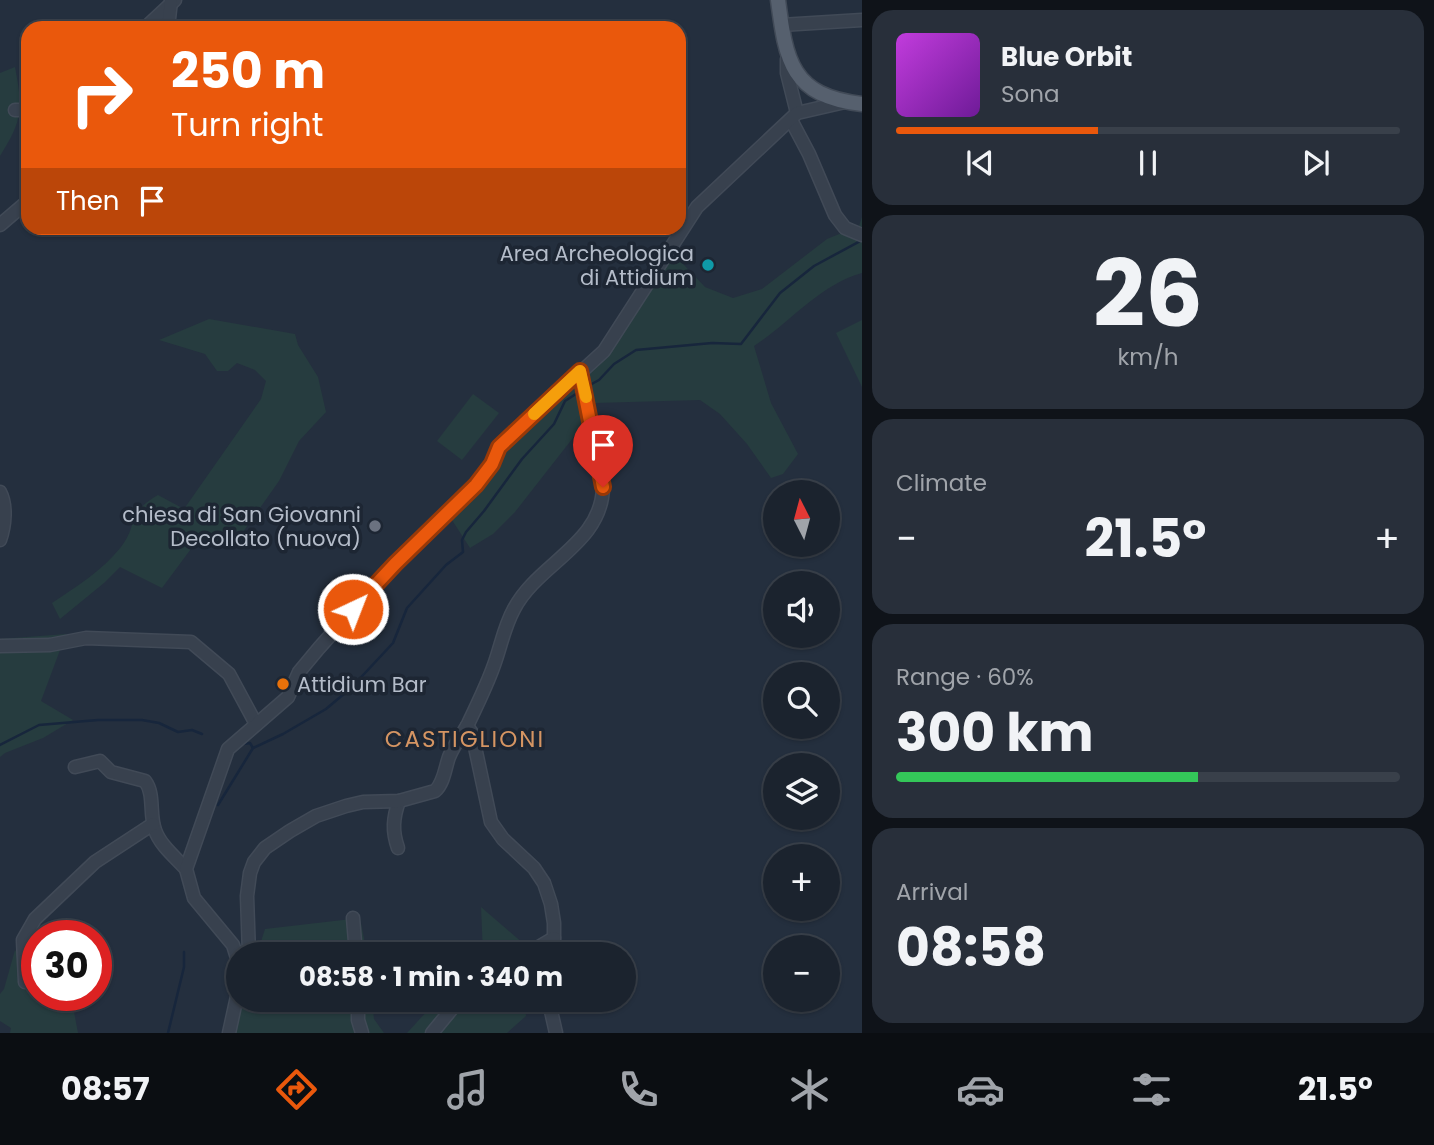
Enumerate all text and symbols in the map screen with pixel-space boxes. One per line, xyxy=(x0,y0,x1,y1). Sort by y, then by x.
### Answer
text: 250 m xyxy=(171,37,325,105)
text: Blue Orbit xyxy=(1001,39,1132,75)
icon: right xyxy=(56,49,147,140)
text: Sona xyxy=(1001,78,1060,110)
text: Turn right xyxy=(171,102,323,147)
icon: previous xyxy=(961,144,999,182)
icon: pause xyxy=(1129,144,1167,182)
icon: next xyxy=(1297,144,1335,182)
icon: arrive xyxy=(133,182,171,220)
text: Then xyxy=(56,183,119,219)
text: 26 xyxy=(1093,230,1203,358)
place label: Area Archeologica di Attidium xyxy=(500,239,694,292)
marker: Area Archeologica di Attidium xyxy=(700,257,716,273)
text: km/h xyxy=(1117,341,1179,373)
pin xyxy=(573,415,633,487)
icon: arrive xyxy=(584,426,622,464)
text: Climate xyxy=(896,467,987,499)
north arrow xyxy=(763,480,840,556)
map controls xyxy=(763,480,840,1012)
place label: chiesa di San Giovanni Decollato (nuova) xyxy=(122,500,361,553)
text: 21.5° xyxy=(1085,502,1206,575)
text: − xyxy=(896,512,917,565)
text: + xyxy=(1374,512,1400,565)
marker: chiesa di San Giovanni Decollato (nuova) xyxy=(367,518,383,534)
button: sound xyxy=(763,571,840,648)
position arrow xyxy=(316,572,390,646)
text: Range · 60% xyxy=(896,661,1034,693)
button: search xyxy=(763,662,840,739)
place label: Attidium Bar xyxy=(297,670,427,699)
marker: Attidium Bar xyxy=(275,676,291,692)
text: 300 km xyxy=(896,696,1094,769)
district label: CASTIGLIONI xyxy=(385,723,545,755)
button: layers xyxy=(763,753,840,830)
button: + xyxy=(763,844,840,921)
text: Arrival xyxy=(896,876,968,908)
text: 08:58 xyxy=(896,911,1046,984)
speed limit sign: 30 xyxy=(21,920,112,1011)
button: − xyxy=(763,935,840,1012)
text: 08:58 · 1 min · 340 m xyxy=(299,959,563,995)
icon: directions xyxy=(272,1065,321,1114)
icon: music xyxy=(443,1065,492,1114)
icon: phone xyxy=(614,1065,663,1114)
icon: climate xyxy=(785,1065,834,1114)
icon: car xyxy=(956,1065,1005,1114)
icon: filters xyxy=(1127,1065,1176,1114)
text: 08:57 xyxy=(61,1066,150,1111)
text: 21.5° xyxy=(1298,1066,1373,1111)

